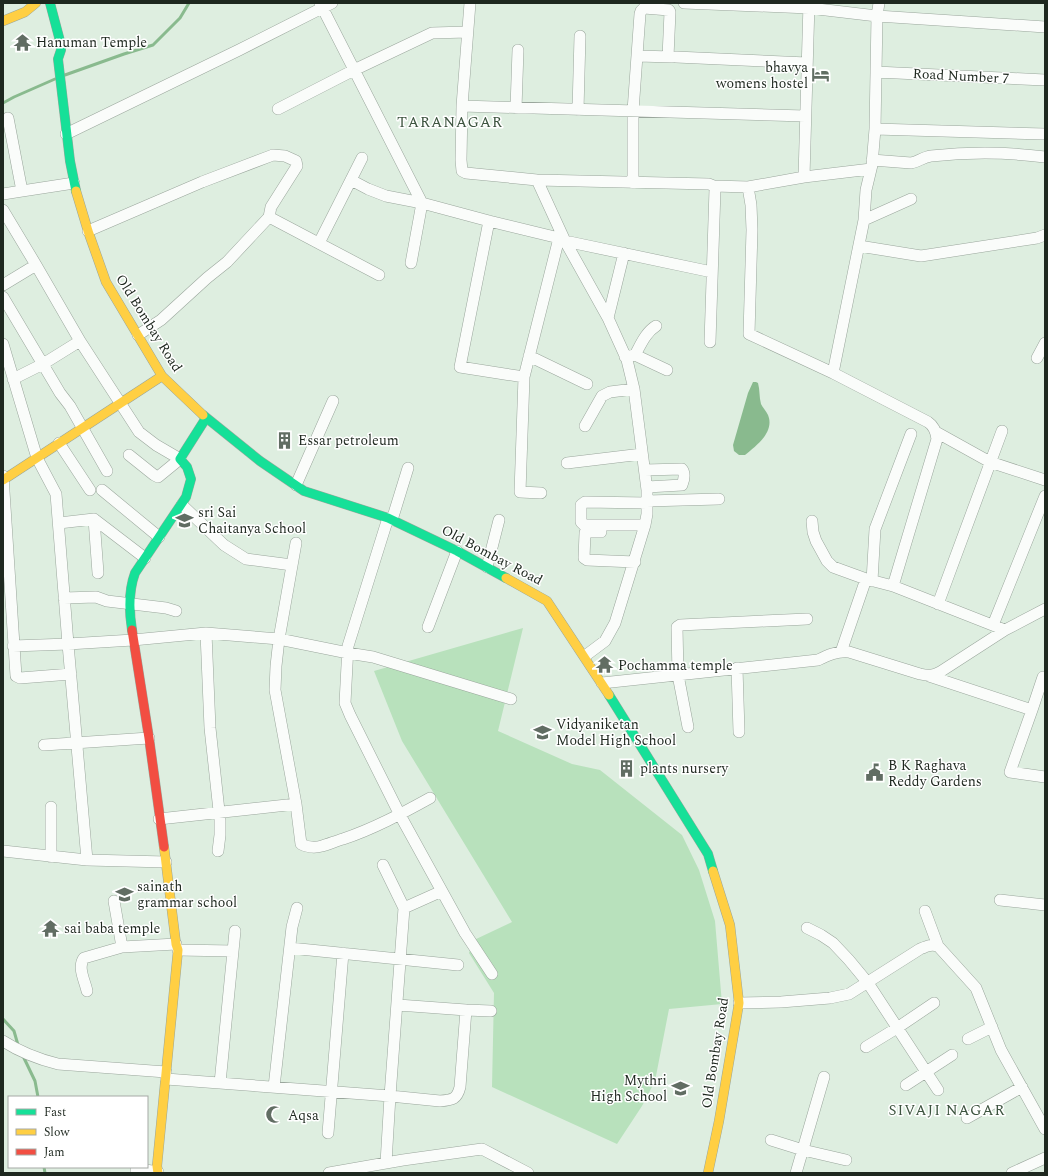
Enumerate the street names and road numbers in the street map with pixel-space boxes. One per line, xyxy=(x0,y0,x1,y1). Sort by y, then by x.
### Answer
street label: Road Number 7 xyxy=(912,63,1010,89)
street label: Old Bombay Road xyxy=(110,270,188,376)
street label: Old Bombay Road xyxy=(438,519,547,591)
street label: Old Bombay Road xyxy=(696,996,734,1110)

